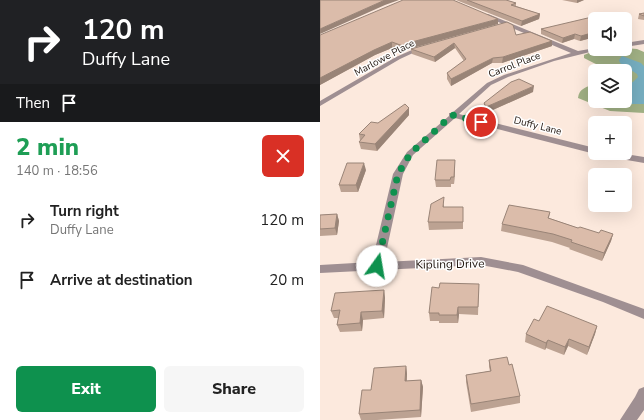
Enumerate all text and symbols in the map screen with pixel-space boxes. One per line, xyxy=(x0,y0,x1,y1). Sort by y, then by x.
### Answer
text: 120 m xyxy=(82,11,165,49)
map controls xyxy=(588,12,632,212)
button: sound xyxy=(588,12,632,56)
icon: right xyxy=(16,16,68,68)
street label: Marlowe Place xyxy=(352,36,417,80)
text: Duffy Lane xyxy=(82,47,170,71)
street label: Carrol Place xyxy=(486,49,542,81)
button: layers xyxy=(588,64,632,108)
icon: arrive xyxy=(58,92,80,114)
text: Then xyxy=(16,93,50,113)
pin xyxy=(464,105,498,139)
icon: arrive xyxy=(470,111,492,133)
street label: Duffy Lane xyxy=(512,113,563,139)
button: + xyxy=(588,116,632,160)
text: 2 min xyxy=(16,131,79,163)
button: close xyxy=(262,135,304,177)
text: 140 m · 18:56 xyxy=(16,162,98,180)
button: − xyxy=(588,168,632,212)
text: Turn right xyxy=(50,201,119,221)
icon: right xyxy=(16,209,38,231)
text: 120 m xyxy=(260,210,304,230)
text: Duffy Lane xyxy=(50,221,114,239)
position arrow xyxy=(356,245,398,287)
street label: Kipling Drive xyxy=(415,255,485,273)
icon: arrive xyxy=(16,269,38,291)
text: Arrive at destination xyxy=(50,270,193,290)
text: 20 m xyxy=(269,270,304,290)
button: Exit xyxy=(16,366,156,412)
button: Share xyxy=(164,366,304,412)

